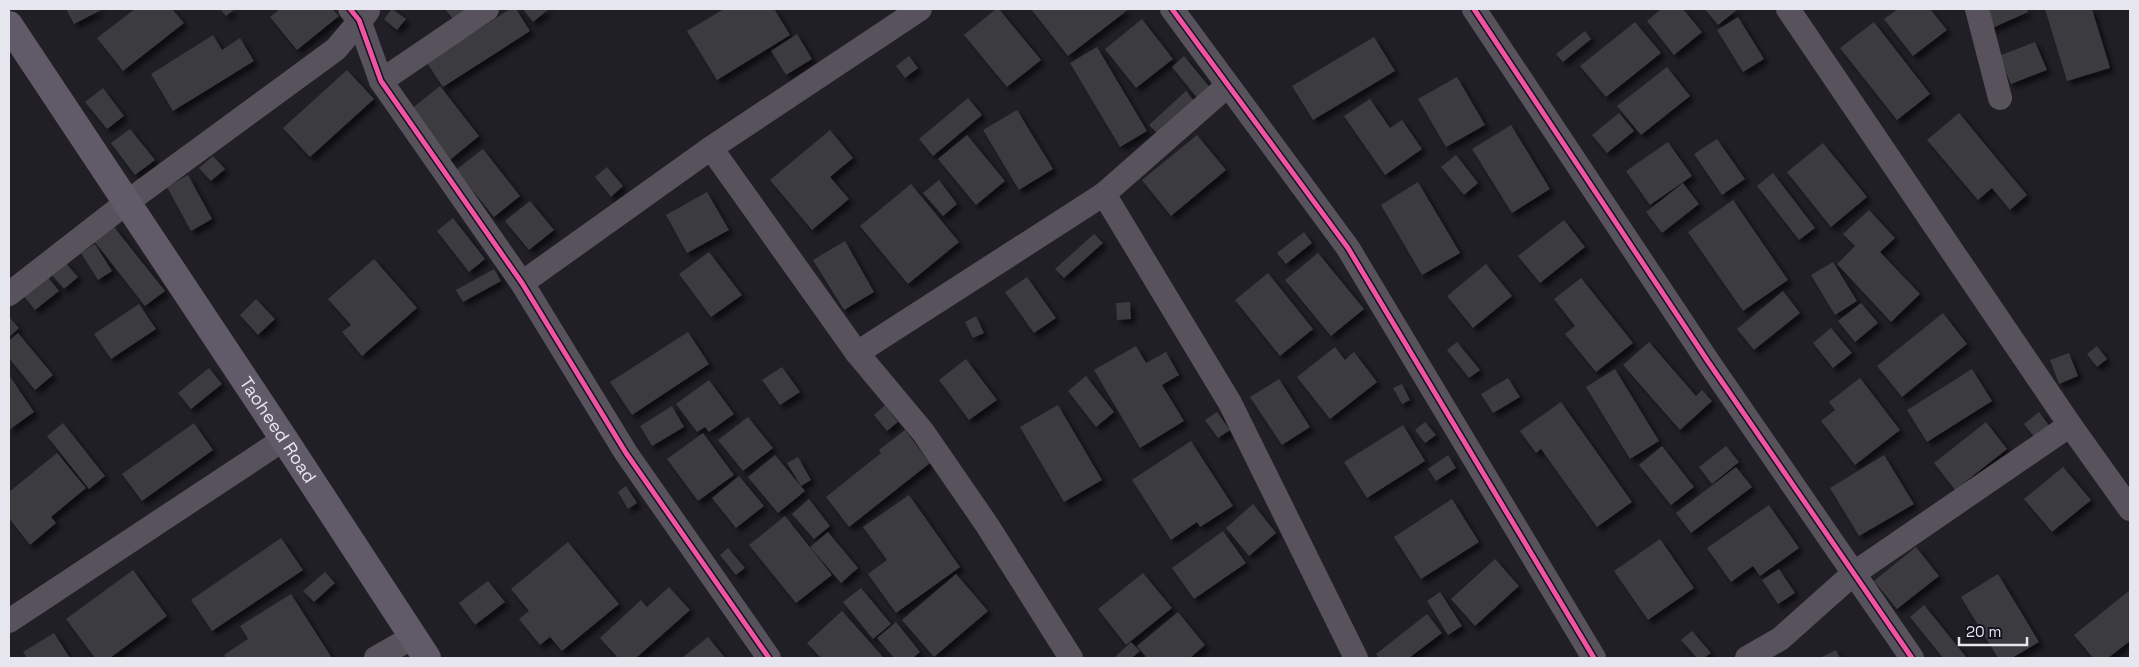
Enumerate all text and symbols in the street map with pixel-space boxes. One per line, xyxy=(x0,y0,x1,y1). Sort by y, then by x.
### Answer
street label: Taoheed Road xyxy=(235,372,322,487)
scale bar xyxy=(1959,614,2026,646)
text: 20 m xyxy=(1966,622,2001,641)

